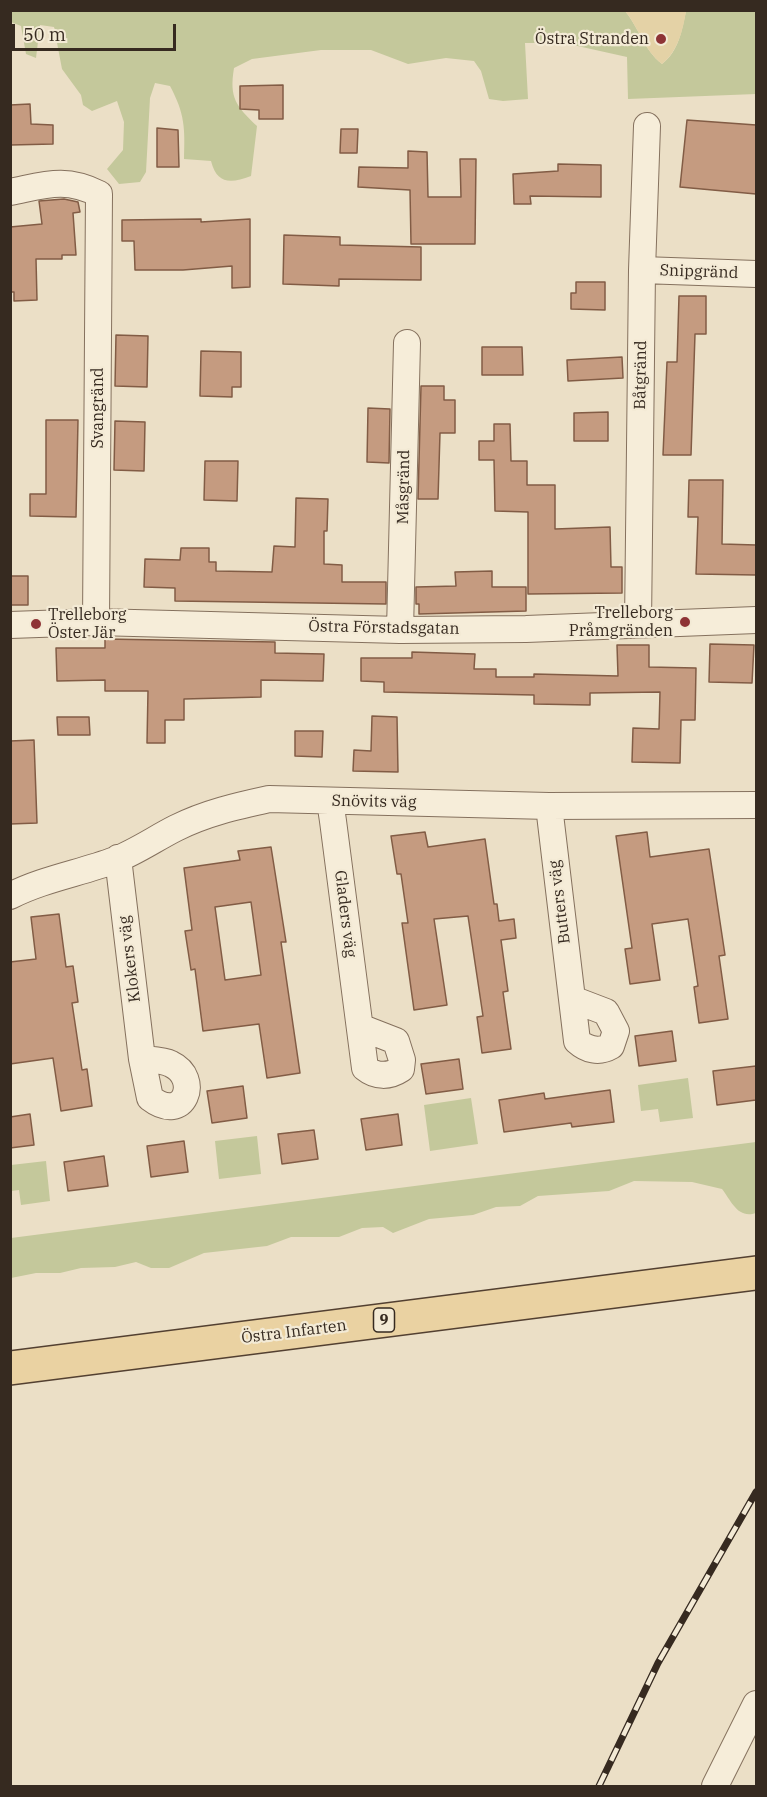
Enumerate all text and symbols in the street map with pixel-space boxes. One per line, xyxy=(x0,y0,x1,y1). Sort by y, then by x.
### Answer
scale bar xyxy=(15,12,178,50)
text: 50 m xyxy=(23,23,66,46)
place label: Östra Stranden xyxy=(535,29,649,49)
marker: Östra Stranden xyxy=(654,32,668,46)
street label: Snipgränd xyxy=(659,261,739,283)
street label: Båtgränd xyxy=(631,340,651,410)
street label: Svangränd xyxy=(88,367,108,449)
street label: Måsgränd xyxy=(394,449,414,525)
place label: Trelleborg Pråmgränden xyxy=(569,603,673,641)
place label: Trelleborg Öster Jär xyxy=(48,605,127,643)
marker: Trelleborg Pråmgränden xyxy=(678,615,692,629)
marker: Trelleborg Öster Jär xyxy=(29,617,43,631)
street label: Östra Förstadsgatan xyxy=(308,617,460,639)
street label: Snövits väg xyxy=(331,792,417,812)
street label: Butters väg xyxy=(545,859,575,945)
street label: Gladers väg xyxy=(330,869,360,959)
street label: Klokers väg xyxy=(115,915,145,1003)
road number: 9 xyxy=(374,1308,394,1332)
street label: Östra Infarten xyxy=(240,1316,348,1348)

